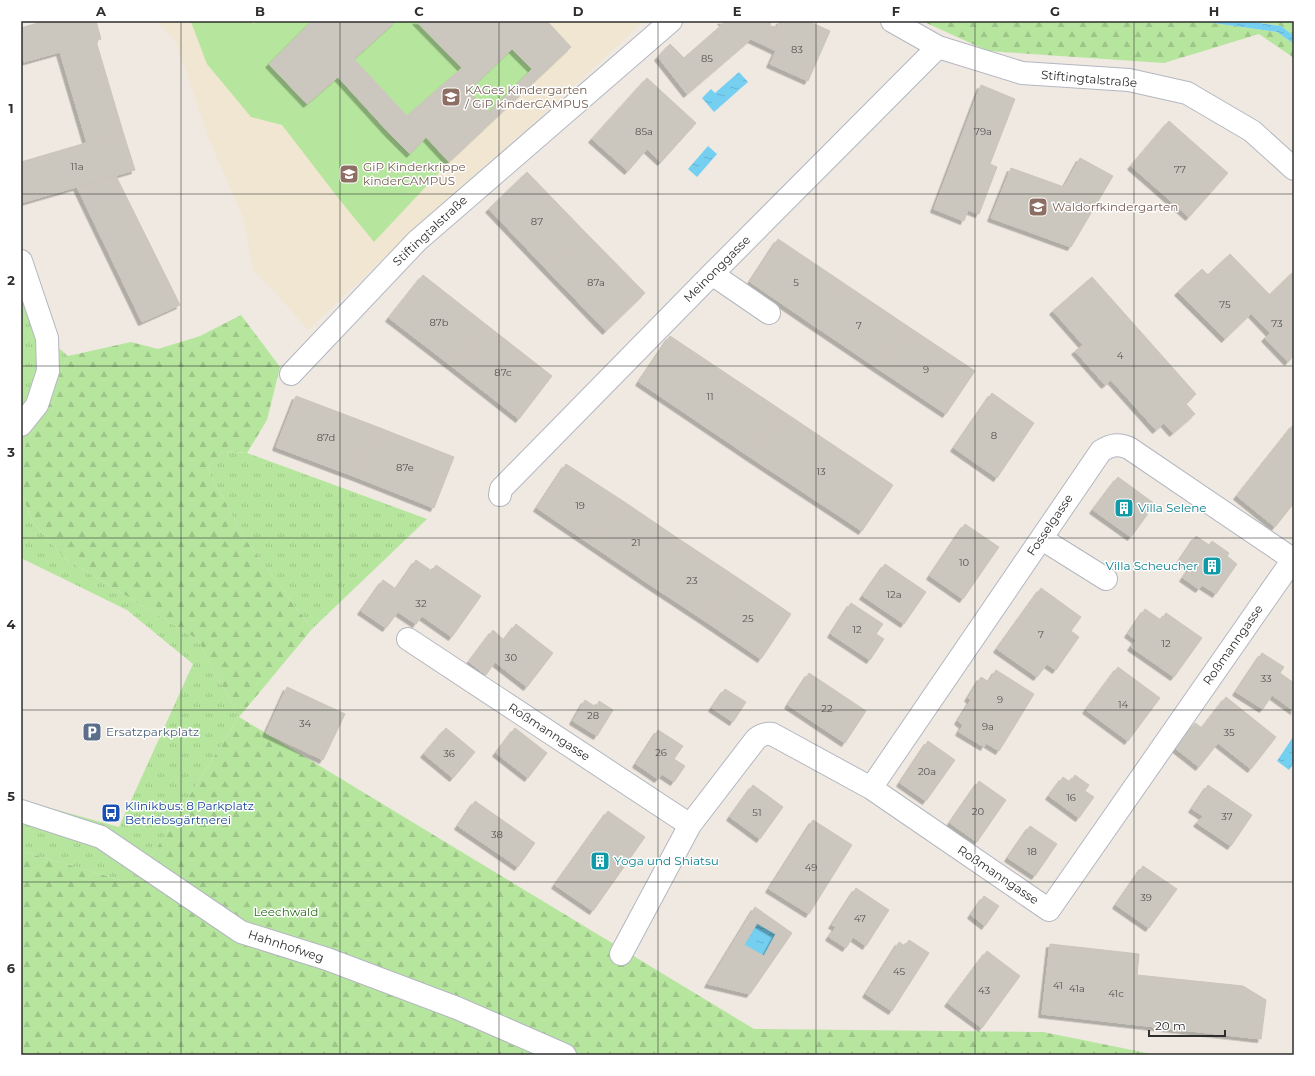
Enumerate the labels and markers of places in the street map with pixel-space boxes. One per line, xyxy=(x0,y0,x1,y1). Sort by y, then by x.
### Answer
place label: KAGes Kindergarten / GiP kinderCAMPUS xyxy=(464,82,589,111)
school or university icon: KAGes Kindergarten / GiP kinderCAMPUS xyxy=(440,86,462,108)
place label: GiP Kinderkrippe kinderCAMPUS xyxy=(363,159,466,188)
school or university icon: GiP Kinderkrippe kinderCAMPUS xyxy=(338,163,360,185)
school or university icon: Waldorfkindergarten xyxy=(1027,196,1049,218)
place label: Waldorfkindergarten xyxy=(1052,199,1178,214)
building icon: Villa Selene xyxy=(1113,497,1135,519)
place label: Villa Selene xyxy=(1138,500,1207,515)
building icon: Villa Scheucher xyxy=(1201,555,1223,577)
place label: Villa Scheucher xyxy=(1106,558,1198,573)
parking icon: Ersatzparkplatz xyxy=(81,721,103,743)
place label: Ersatzparkplatz xyxy=(106,724,199,739)
place label: Klinikbus: 8 Parkplatz Betriebsgärtnerei xyxy=(125,798,254,827)
bus stop icon: Klinikbus: 8 Parkplatz Betriebsgärtnerei xyxy=(100,802,122,824)
building icon: Yoga und Shiatsu xyxy=(589,850,611,872)
place label: Yoga und Shiatsu xyxy=(614,853,719,868)

